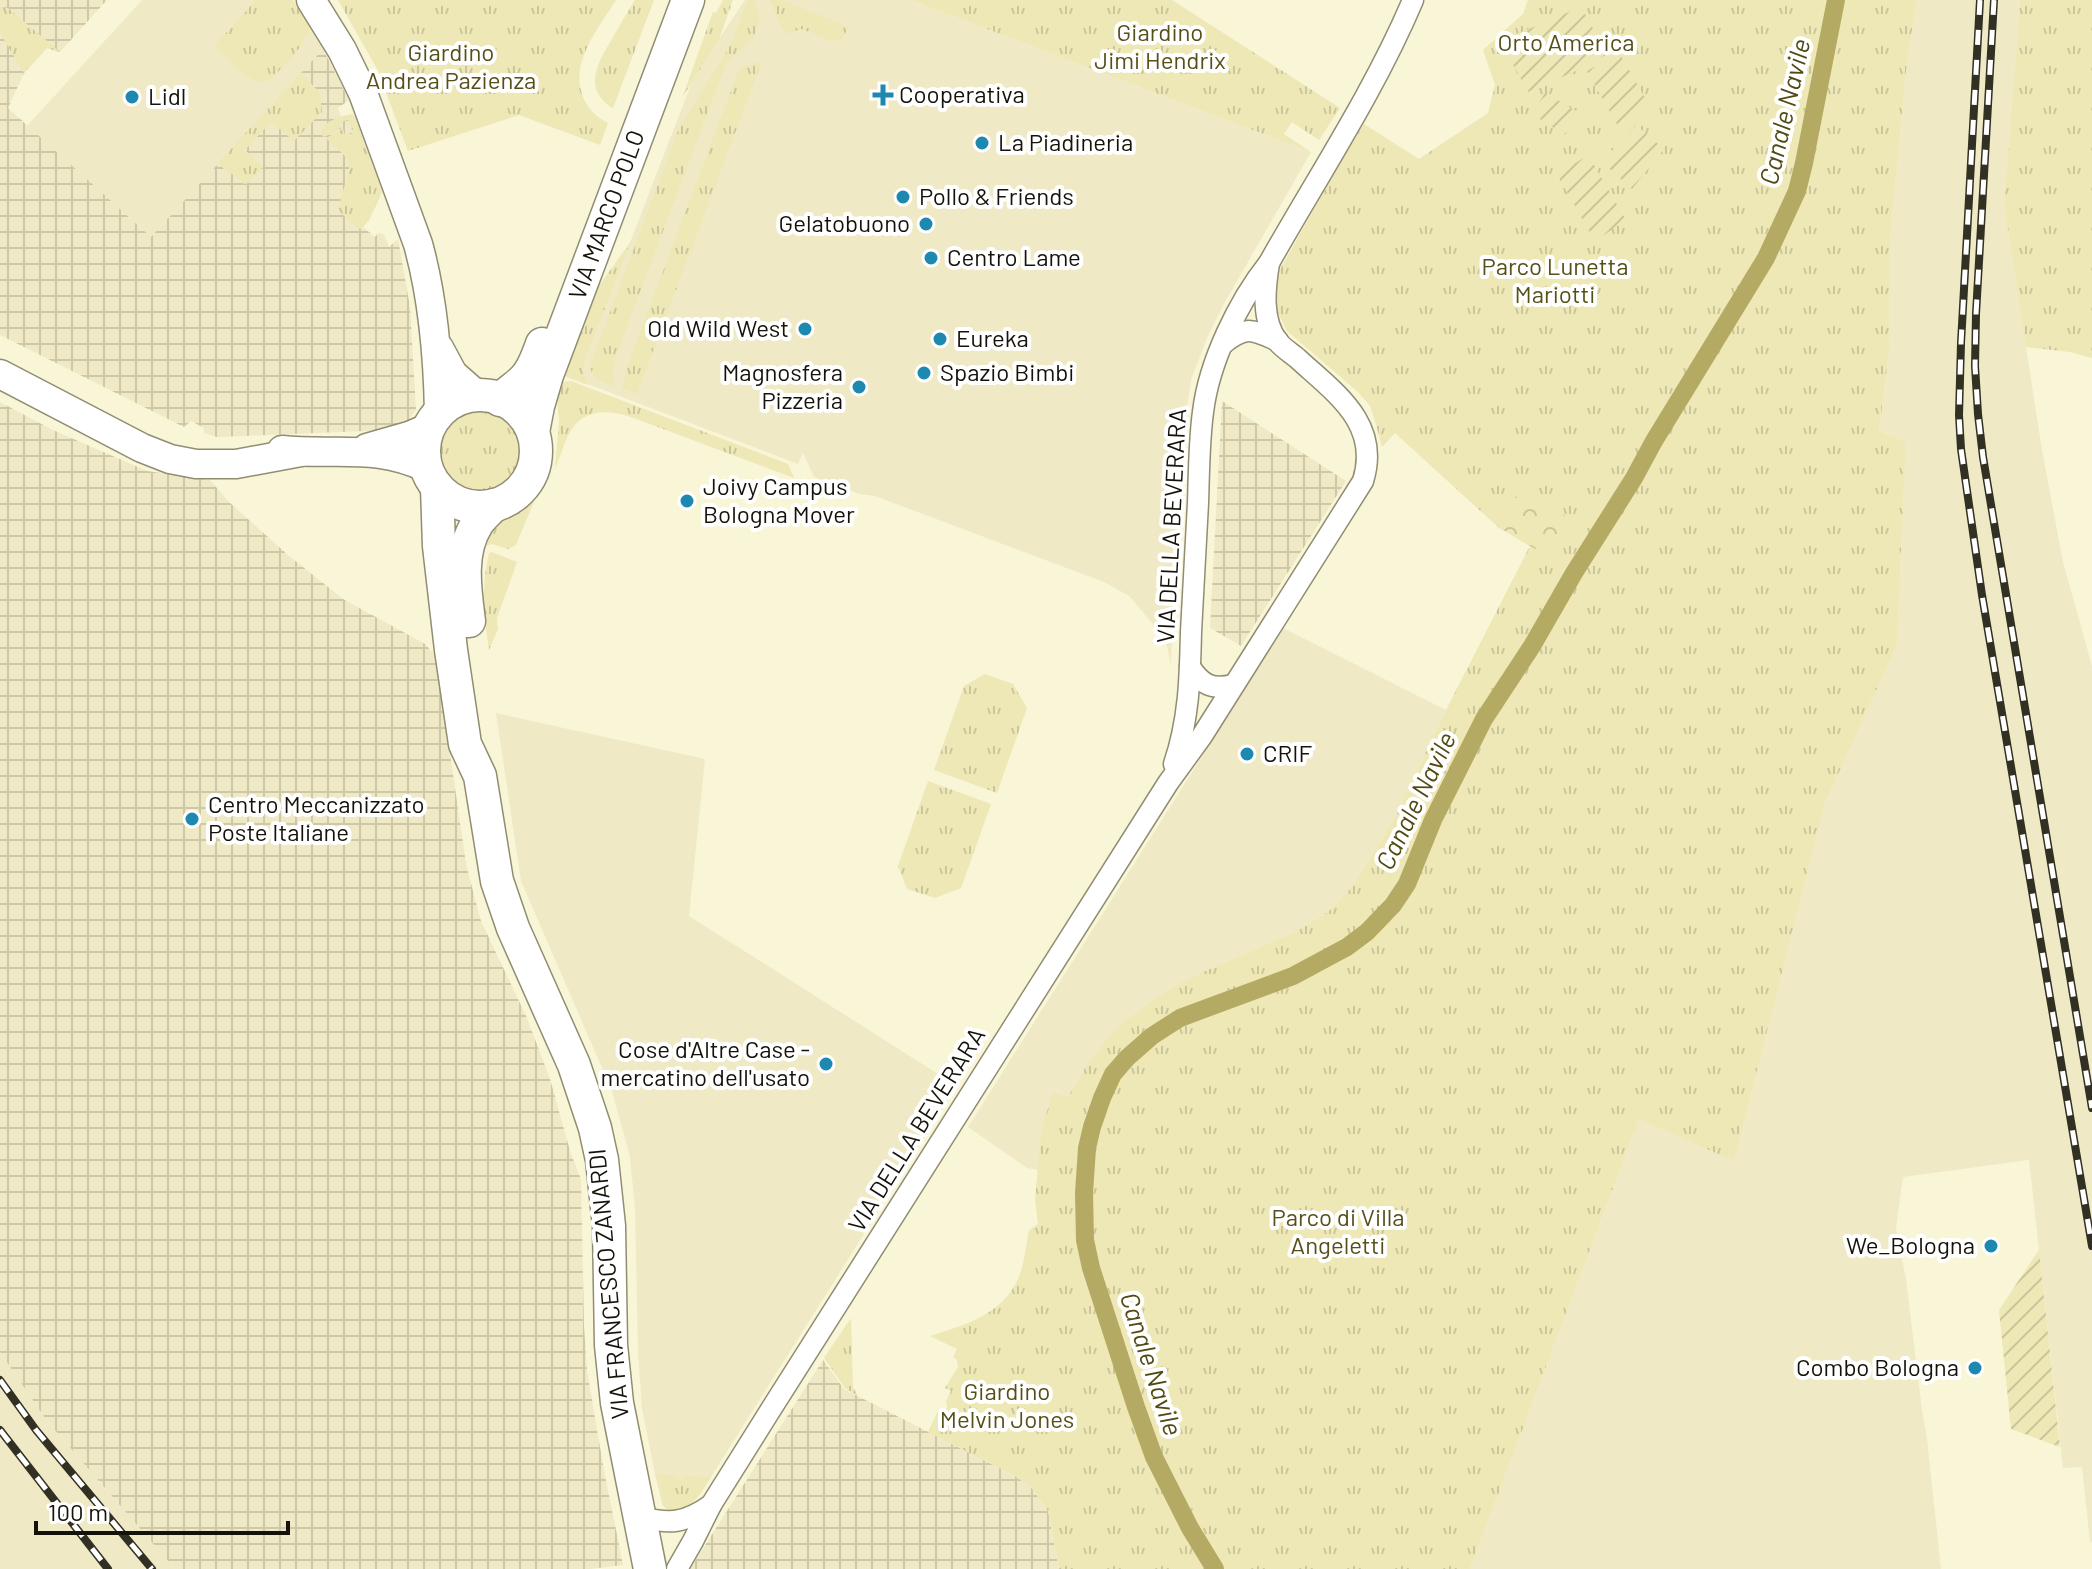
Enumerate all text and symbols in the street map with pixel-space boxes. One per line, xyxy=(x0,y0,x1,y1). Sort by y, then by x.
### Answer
park label: Giardino Jimi Hendrix xyxy=(1094,17,1226,74)
park label: Orto America xyxy=(1498,27,1634,56)
water label: Canale Navile xyxy=(1752,36,1815,188)
park label: Giardino Andrea Pazienza xyxy=(366,37,536,94)
place label: Cooperativa xyxy=(899,79,1025,108)
place label: Lidl xyxy=(148,81,186,110)
marker: Cooperativa xyxy=(874,86,892,104)
marker: Lidl xyxy=(123,88,141,106)
street label: VIA MARCO POLO xyxy=(562,126,650,303)
place label: La Piadineria xyxy=(998,127,1133,156)
marker: La Piadineria xyxy=(973,134,991,152)
place label: Pollo & Friends xyxy=(919,181,1074,210)
marker: Pollo & Friends xyxy=(894,188,912,206)
place label: Gelatobuono xyxy=(778,208,910,237)
marker: Gelatobuono xyxy=(917,215,935,233)
place label: Centro Lame xyxy=(947,242,1081,271)
marker: Centro Lame xyxy=(922,249,940,267)
park label: Parco Lunetta Mariotti xyxy=(1482,251,1628,308)
place label: Old Wild West xyxy=(647,313,789,342)
marker: Old Wild West xyxy=(796,320,814,338)
place label: Eureka xyxy=(956,323,1029,352)
marker: Eureka xyxy=(931,330,949,348)
place label: Magnosfera Pizzeria xyxy=(722,357,843,414)
place label: Spazio Bimbi xyxy=(940,357,1074,386)
marker: Spazio Bimbi xyxy=(915,364,933,382)
marker: Magnosfera Pizzeria xyxy=(850,378,868,396)
street label: VIA DELLA BEVERARA xyxy=(1150,408,1191,644)
place label: Joivy Campus Bologna Mover xyxy=(703,471,855,528)
marker: Joivy Campus Bologna Mover xyxy=(678,492,696,510)
water label: Canale Navile xyxy=(1368,727,1461,874)
place label: CRIF xyxy=(1263,738,1312,767)
marker: CRIF xyxy=(1238,745,1256,763)
place label: Centro Meccanizzato Poste Italiane xyxy=(208,789,425,846)
marker: Centro Meccanizzato Poste Italiane xyxy=(183,810,201,828)
street label: VIA DELLA BEVERARA xyxy=(841,1022,990,1237)
place label: Cose d'Altre Case - mercatino dell'usato xyxy=(601,1034,810,1091)
marker: Cose d'Altre Case - mercatino dell'usato xyxy=(817,1055,835,1073)
street label: VIA FRANCESCO ZANARDI xyxy=(581,1148,634,1421)
park label: Parco di Villa Angeletti xyxy=(1272,1202,1404,1259)
place label: We_Bologna xyxy=(1846,1230,1975,1259)
marker: We_Bologna xyxy=(1982,1237,2000,1255)
water label: Canale Navile xyxy=(1115,1288,1190,1439)
place label: Combo Bologna xyxy=(1796,1352,1959,1381)
marker: Combo Bologna xyxy=(1966,1359,1984,1377)
park label: Giardino Melvin Jones xyxy=(940,1376,1074,1433)
scale bar xyxy=(36,1485,288,1535)
text: 100 m xyxy=(48,1497,108,1526)

